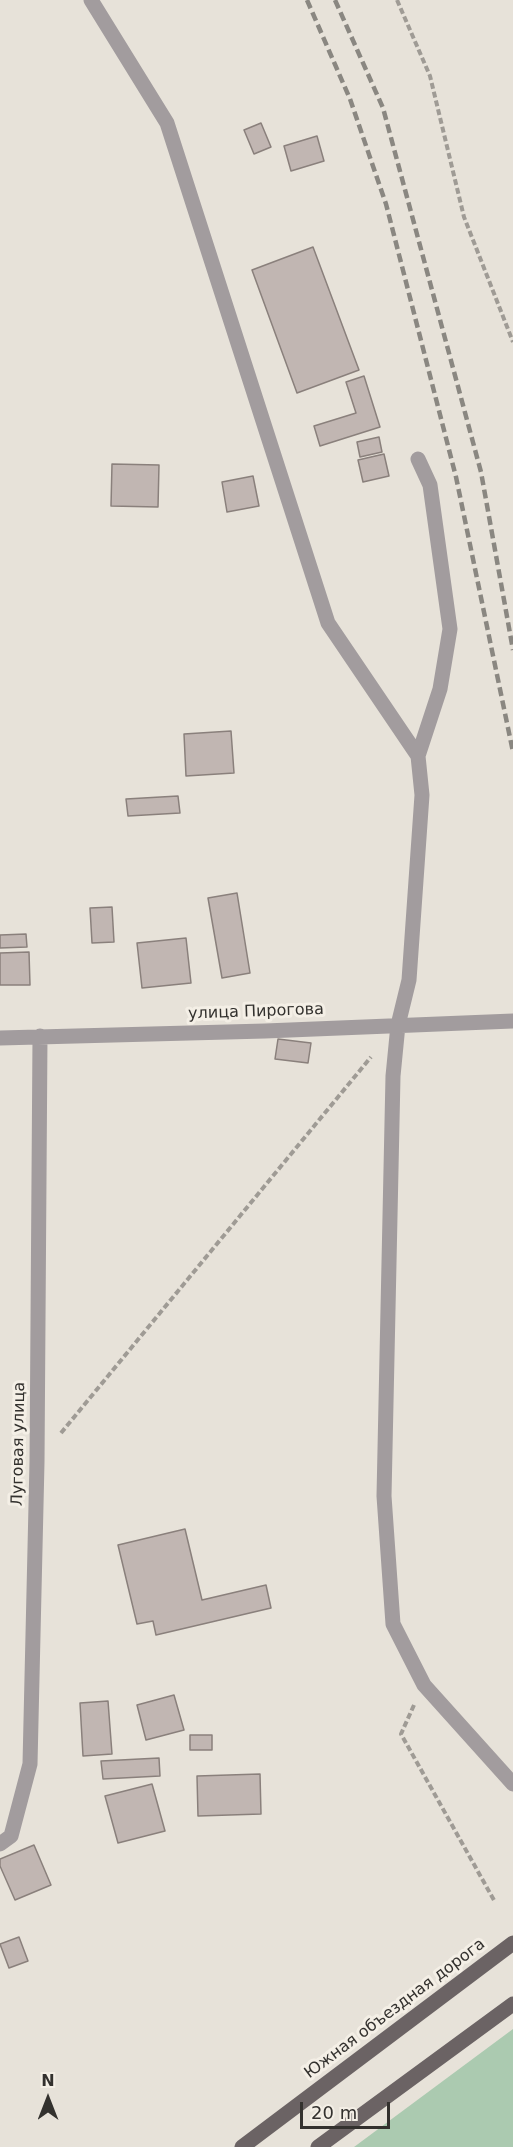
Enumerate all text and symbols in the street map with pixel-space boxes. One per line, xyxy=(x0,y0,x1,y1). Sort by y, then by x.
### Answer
street label: улица Пирогова xyxy=(188,1000,324,1024)
street label: Луговая улица xyxy=(8,1382,30,1506)
street label: Южная объездная дорога xyxy=(301,1935,489,2083)
north arrow xyxy=(18,2069,78,2129)
text: N xyxy=(41,2071,55,2090)
scale bar xyxy=(303,2090,393,2128)
text: 20 m xyxy=(311,2102,357,2123)

